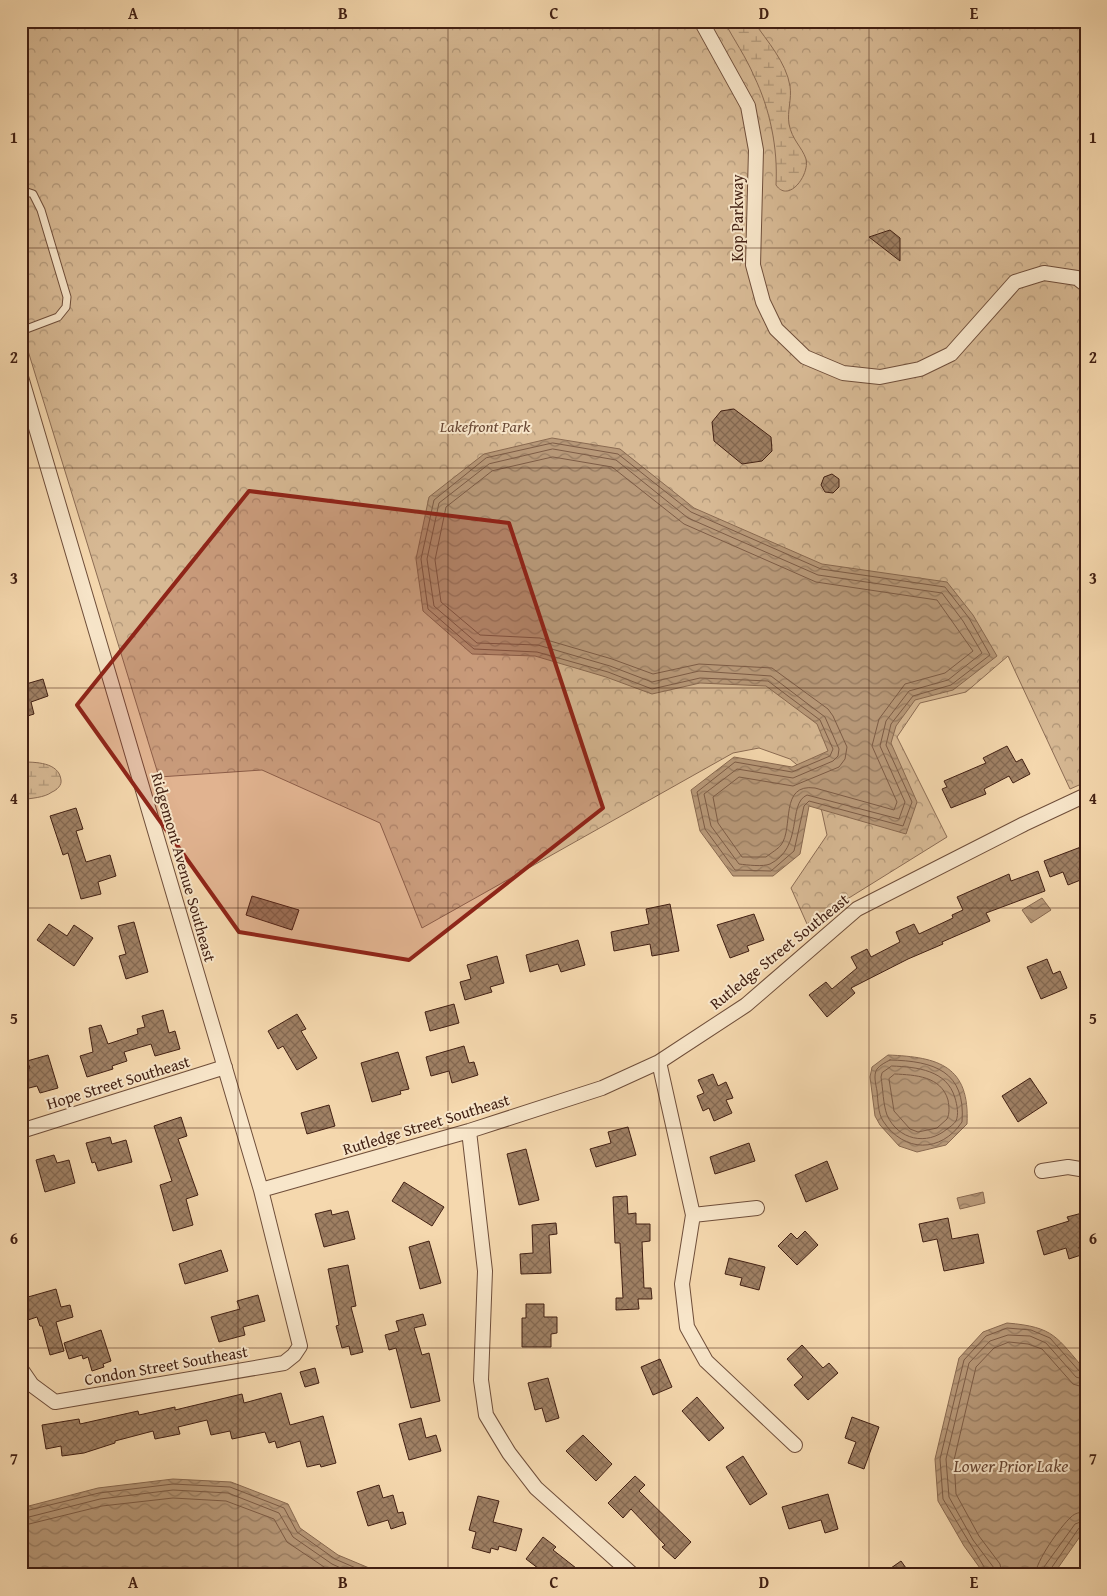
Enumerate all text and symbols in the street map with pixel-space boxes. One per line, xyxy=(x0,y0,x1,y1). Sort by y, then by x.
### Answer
text: A xyxy=(128,1,139,25)
text: B xyxy=(338,1,348,25)
text: C xyxy=(549,1,559,25)
text: D xyxy=(759,1,769,25)
text: E xyxy=(970,1,979,25)
text: 1 xyxy=(10,125,18,149)
text: 1 xyxy=(1089,125,1097,149)
street label: Kop Parkway xyxy=(725,174,749,262)
text: 2 xyxy=(10,345,18,369)
text: 2 xyxy=(1089,345,1097,369)
park label: Lakefront Park xyxy=(439,414,531,438)
text: 3 xyxy=(10,566,18,590)
text: 3 xyxy=(1089,566,1097,590)
street label: Ridgemont Avenue Southeast xyxy=(145,769,223,965)
text: 4 xyxy=(10,786,18,810)
text: 4 xyxy=(1089,786,1097,810)
street label: Rutledge Street Southeast xyxy=(704,887,854,1015)
text: 5 xyxy=(10,1006,18,1030)
text: 5 xyxy=(1089,1006,1097,1030)
street label: Hope Street Southeast xyxy=(43,1049,193,1115)
street label: Rutledge Street Southeast xyxy=(340,1087,513,1161)
text: 6 xyxy=(10,1226,18,1250)
text: 6 xyxy=(1089,1226,1097,1250)
street label: Condon Street Southeast xyxy=(82,1339,250,1391)
text: 7 xyxy=(10,1446,18,1470)
text: 7 xyxy=(1089,1446,1097,1470)
water label: Lower Prior Lake xyxy=(952,1452,1069,1479)
text: A xyxy=(128,1570,139,1594)
text: B xyxy=(338,1570,348,1594)
text: C xyxy=(549,1570,559,1594)
text: D xyxy=(759,1570,769,1594)
text: E xyxy=(970,1570,979,1594)

